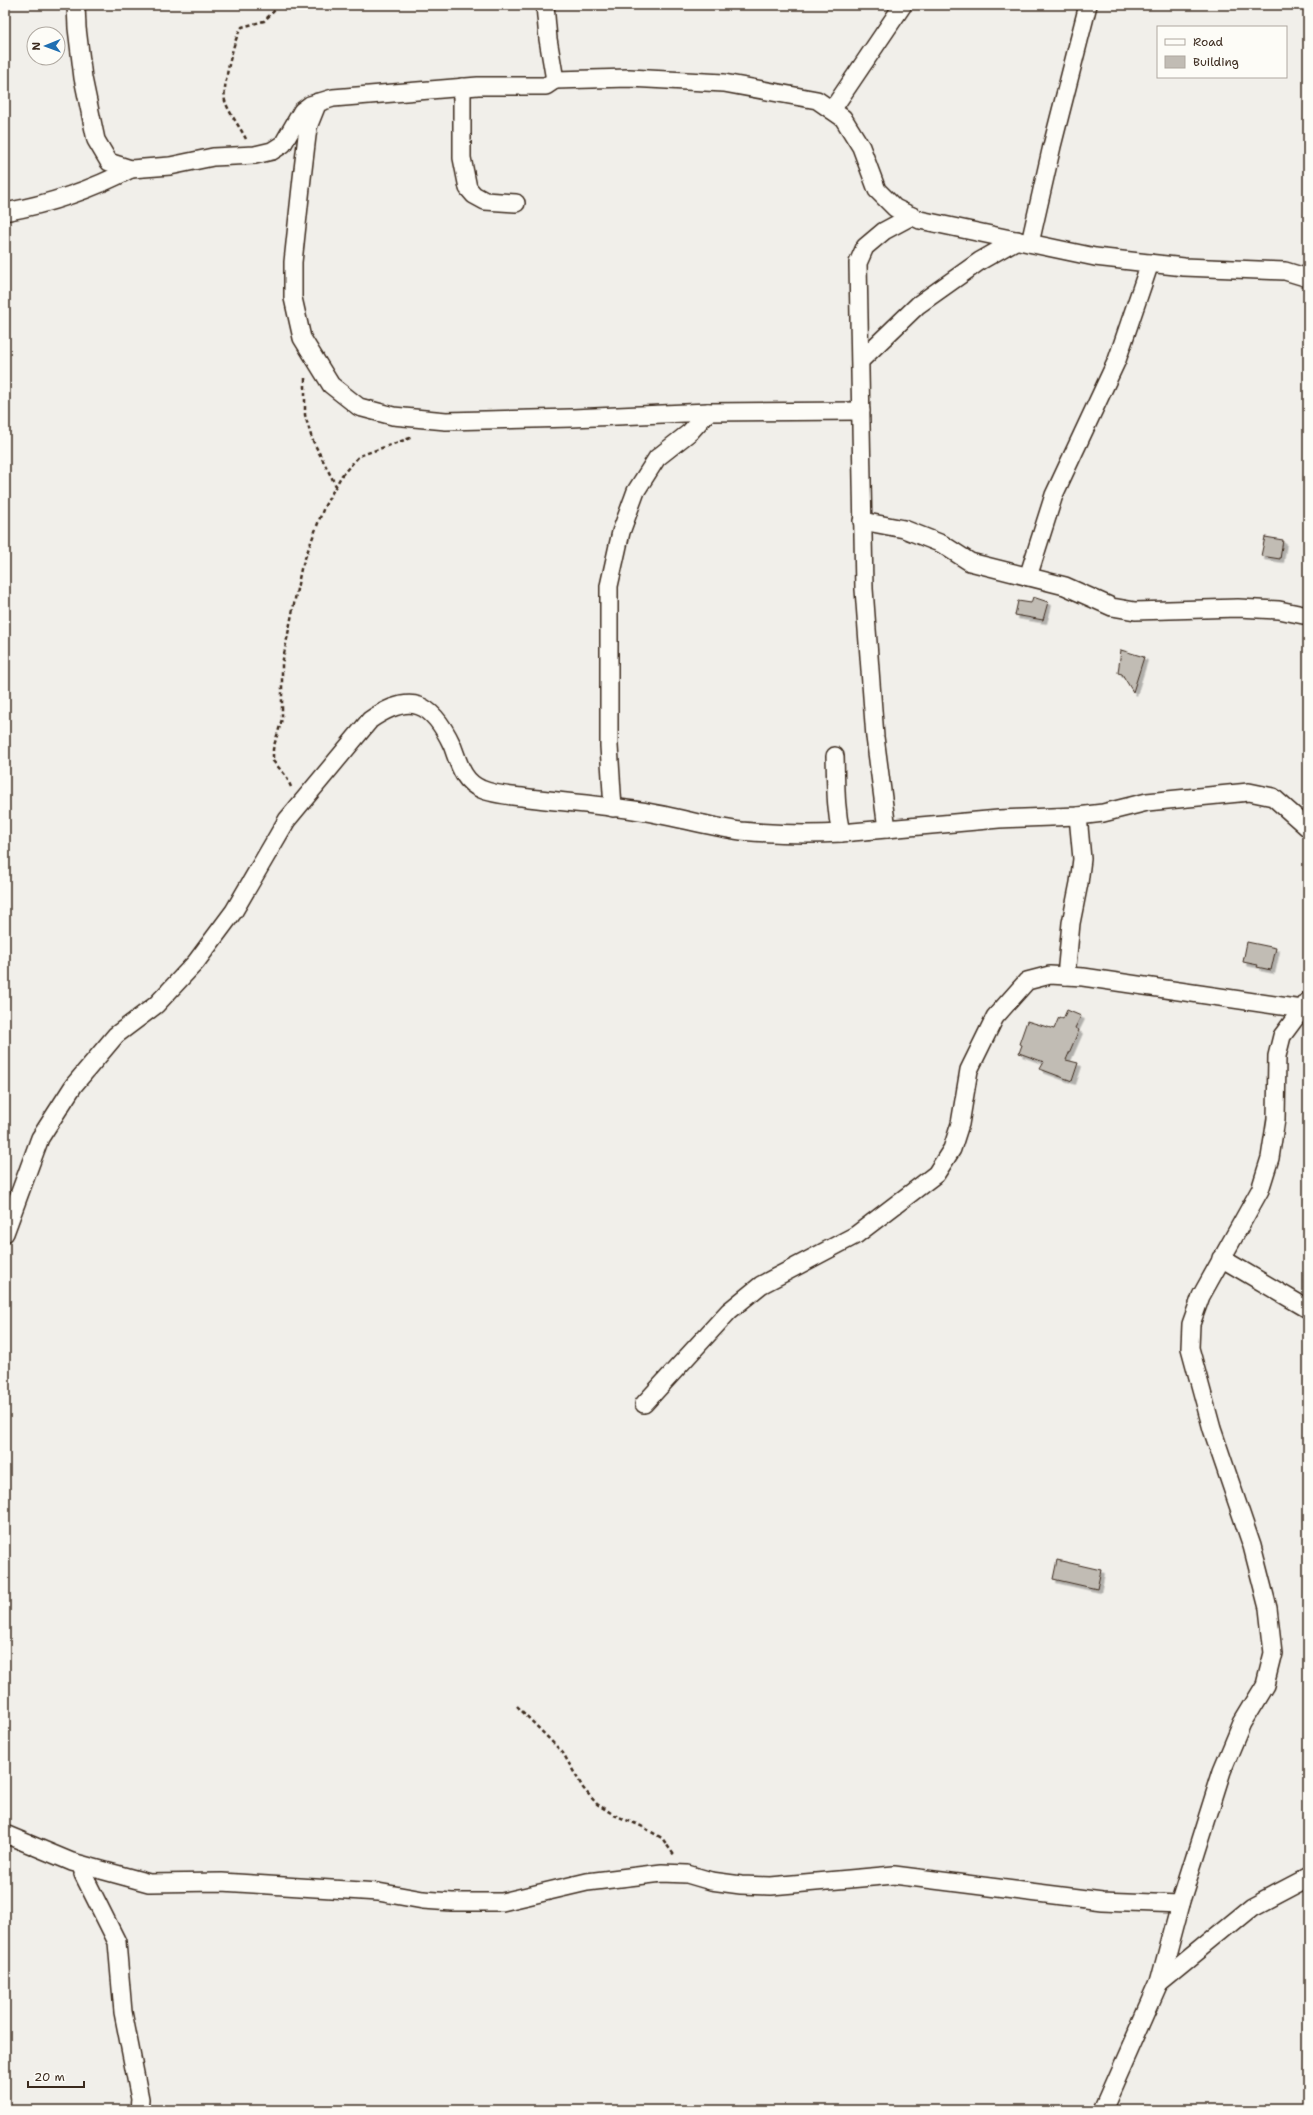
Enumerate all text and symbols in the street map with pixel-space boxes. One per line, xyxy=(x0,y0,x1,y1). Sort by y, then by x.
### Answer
north arrow xyxy=(26,26,66,66)
legend xyxy=(1157,26,1287,78)
text: Road xyxy=(1193,34,1224,50)
text: N xyxy=(29,41,44,51)
text: Building xyxy=(1193,54,1239,70)
scale bar xyxy=(28,2063,84,2089)
text: 20 m xyxy=(34,2069,65,2085)

